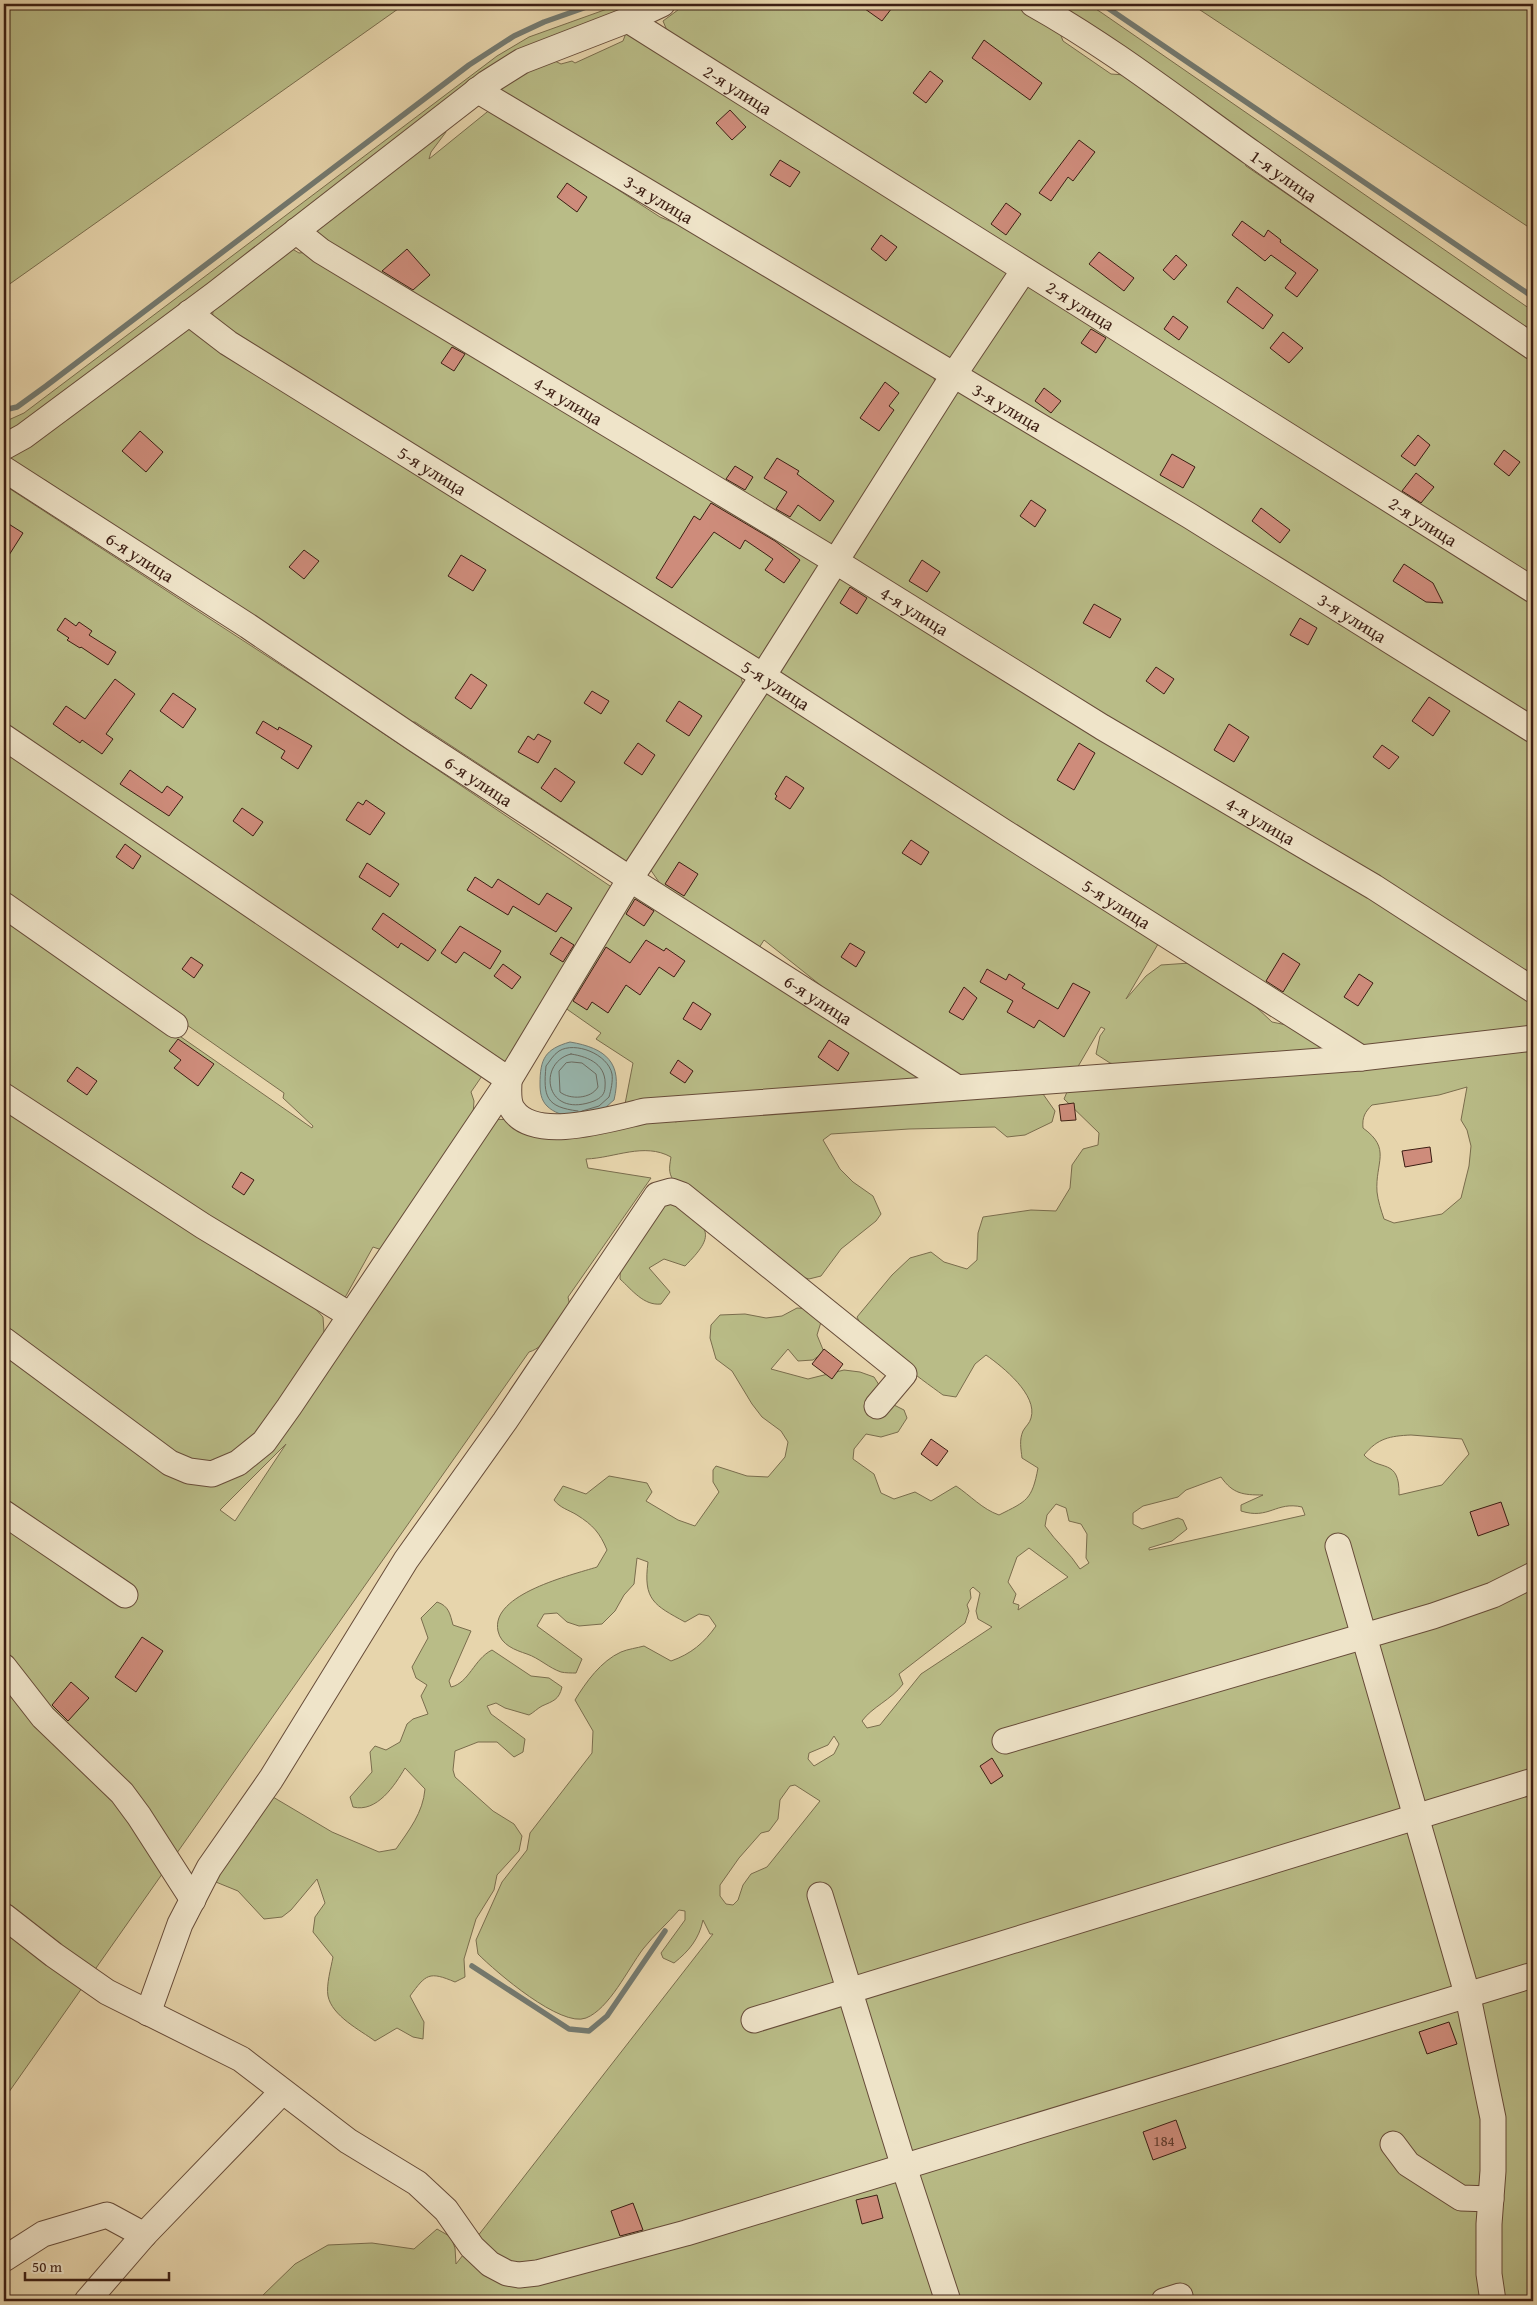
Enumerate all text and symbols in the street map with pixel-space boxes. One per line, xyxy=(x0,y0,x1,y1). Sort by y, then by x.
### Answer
street label: 2-я улица xyxy=(698,57,778,121)
street label: 1-я улица xyxy=(1245,142,1323,209)
street label: 3-я улица xyxy=(619,168,699,230)
street label: 2-я улица xyxy=(1041,273,1121,337)
street label: 4-я улица xyxy=(529,369,609,432)
street label: 3-я улица xyxy=(968,376,1048,438)
street label: 5-я улица xyxy=(393,439,472,502)
street label: 2-я улица xyxy=(1384,489,1463,553)
street label: 6-я улица xyxy=(101,525,180,589)
street label: 4-я улица xyxy=(875,579,955,642)
street label: 3-я улица xyxy=(1313,586,1392,649)
street label: 5-я улица xyxy=(737,653,816,717)
street label: 6-я улица xyxy=(439,748,519,813)
street label: 4-я улица xyxy=(1221,789,1301,852)
street label: 5-я улица xyxy=(1077,872,1157,936)
street label: 6-я улица xyxy=(779,967,858,1032)
house number: 184 xyxy=(1153,2130,1175,2151)
scale bar xyxy=(25,2250,169,2282)
text: 50 m xyxy=(32,2256,63,2277)

